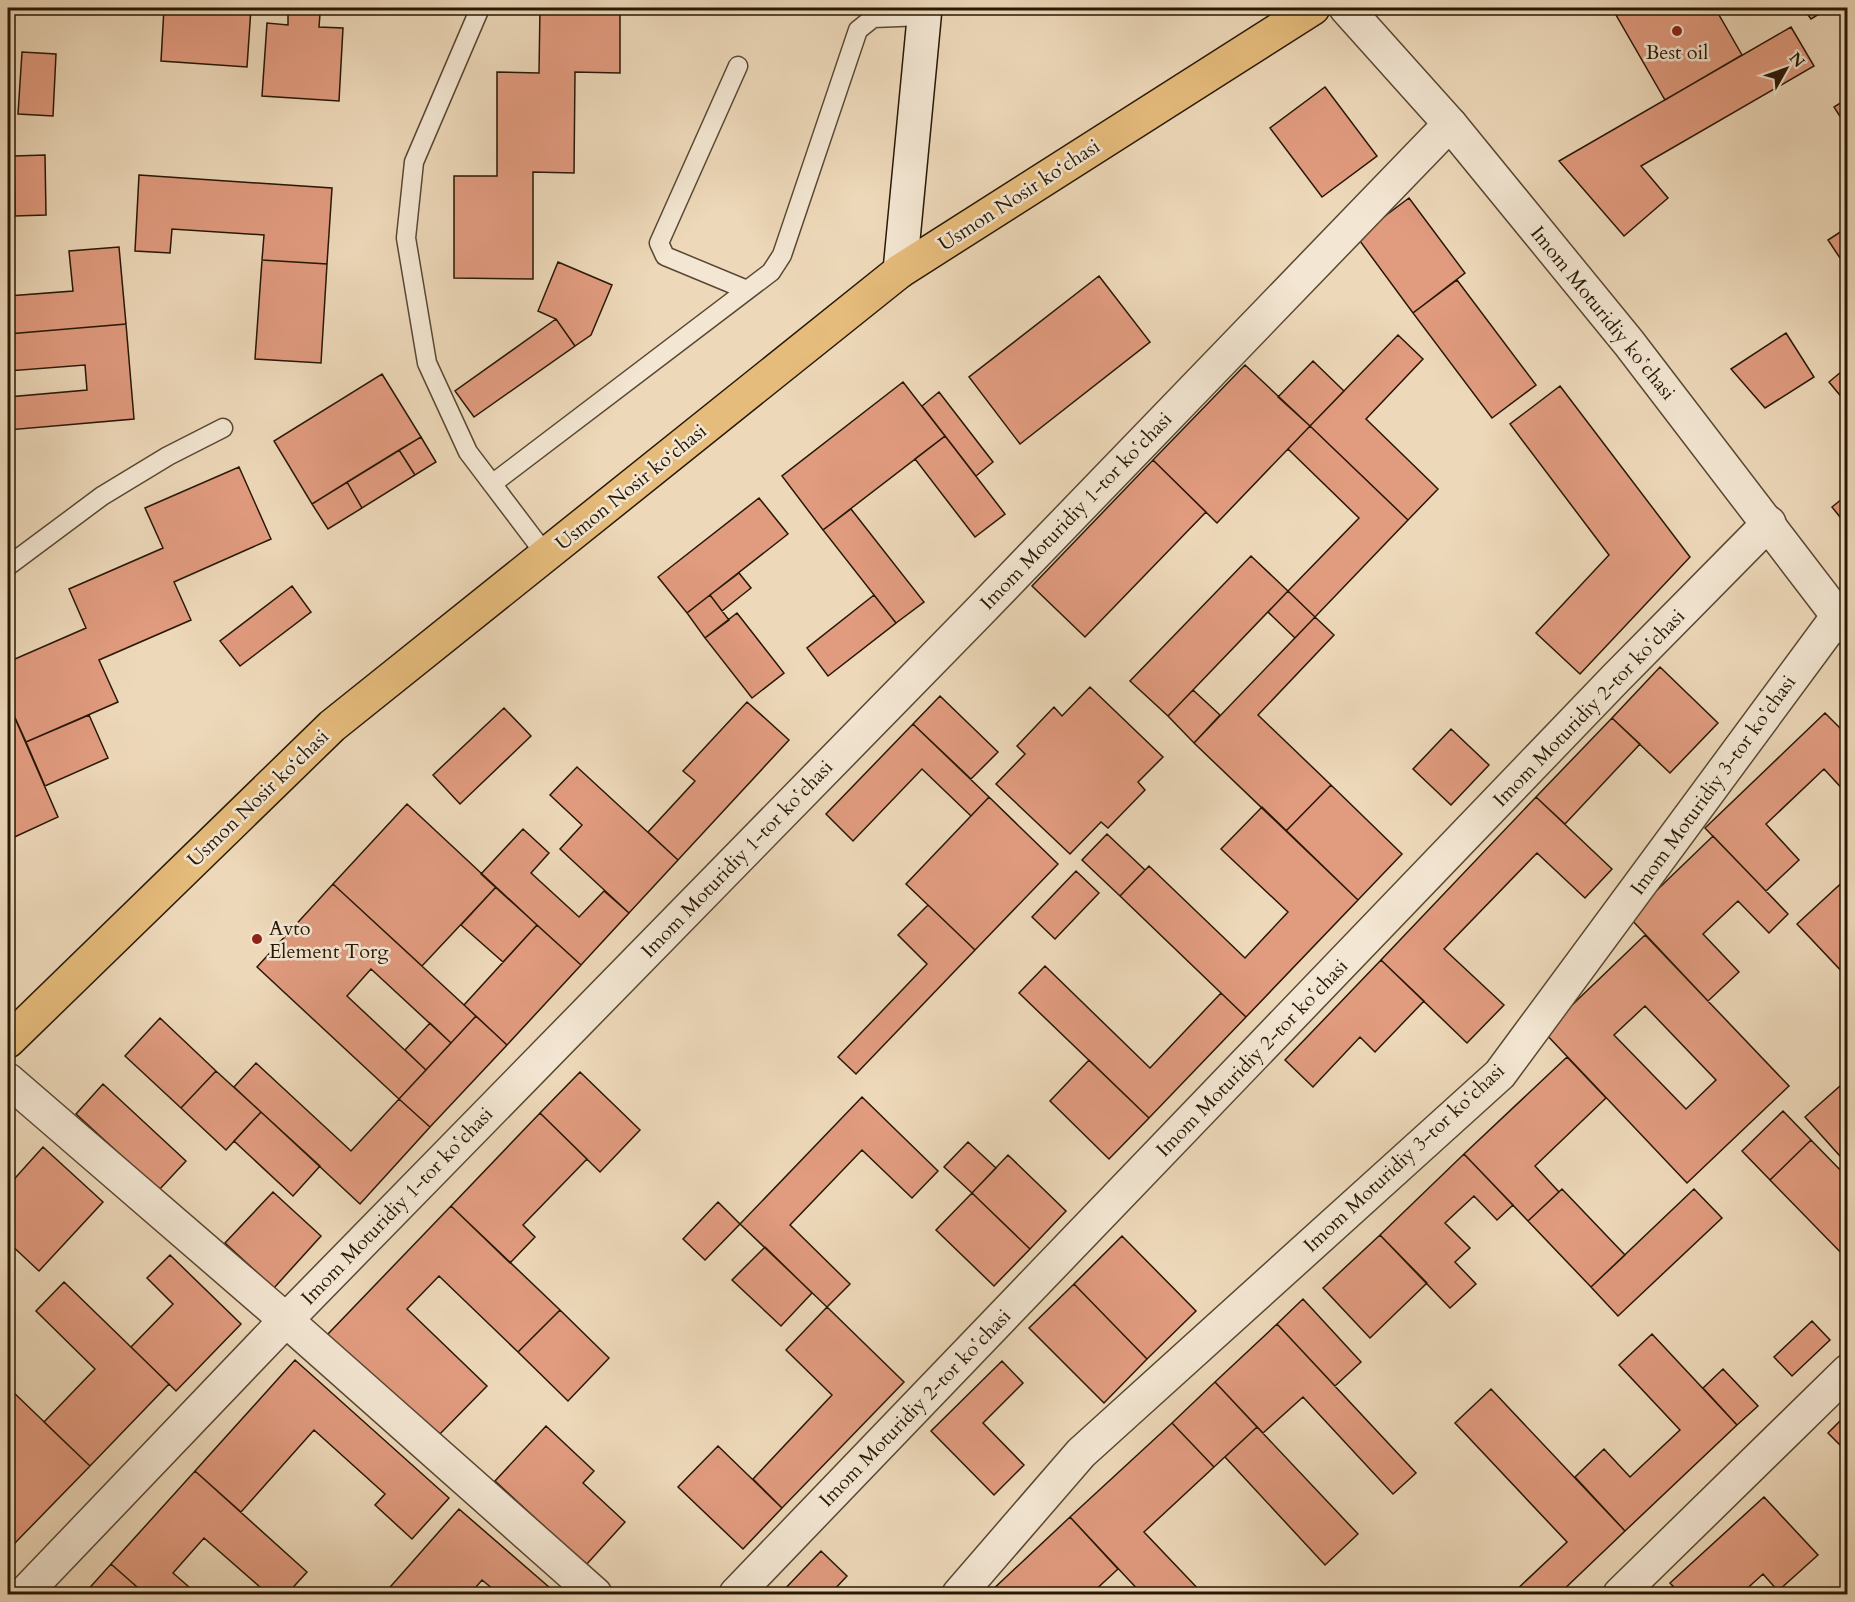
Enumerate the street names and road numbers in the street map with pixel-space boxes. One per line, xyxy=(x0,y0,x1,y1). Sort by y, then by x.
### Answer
street label: Usmon Nosir ko‘chasi xyxy=(933,132,1105,257)
street label: Imom Moturidiy koʻchasi xyxy=(1524,220,1682,406)
street label: Imom Moturidiy 1-tor koʻchasi xyxy=(974,406,1178,616)
street label: Usmon Nosir ko‘chasi xyxy=(550,417,713,556)
street label: Imom Moturidiy 2-tor koʻchasi xyxy=(1487,603,1691,813)
street label: Imom Moturidiy 3-tor koʻchasi xyxy=(1624,669,1802,900)
street label: Usmon Nosir ko‘chasi xyxy=(181,723,335,873)
street label: Imom Moturidiy 1-tor koʻchasi xyxy=(635,754,839,964)
street label: Imom Moturidiy 2-tor koʻchasi xyxy=(1150,953,1354,1163)
street label: Imom Moturidiy 3-tor koʻchasi xyxy=(1298,1057,1511,1258)
street label: Imom Moturidiy 1-tor koʻchasi xyxy=(295,1101,499,1311)
street label: Imom Moturidiy 2-tor koʻchasi xyxy=(813,1303,1017,1513)

